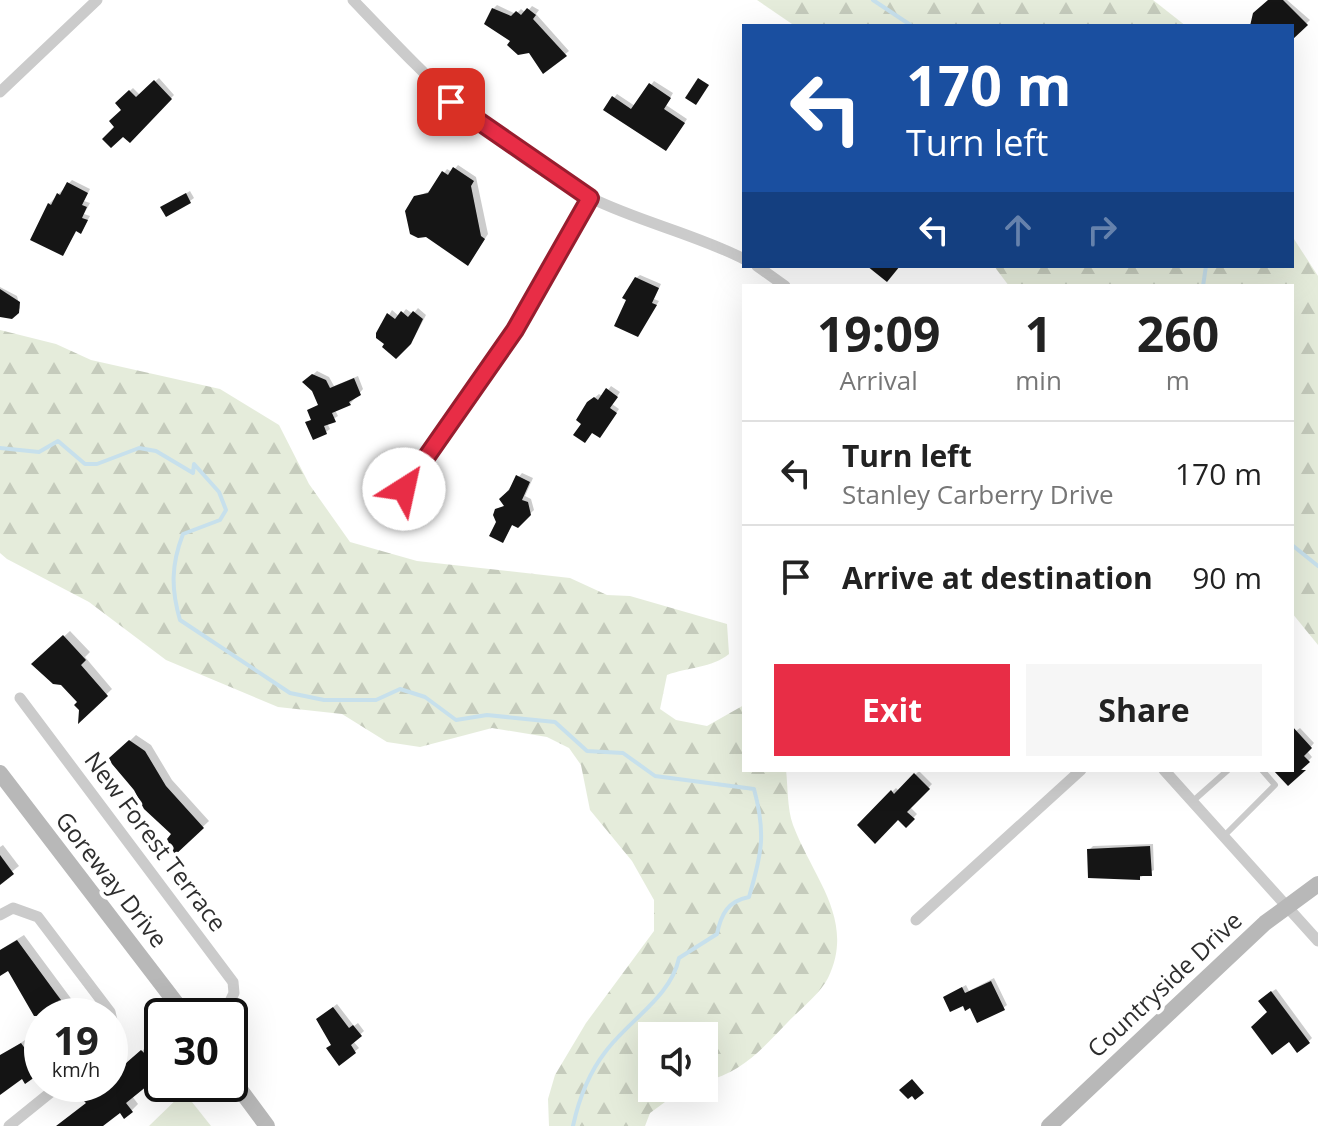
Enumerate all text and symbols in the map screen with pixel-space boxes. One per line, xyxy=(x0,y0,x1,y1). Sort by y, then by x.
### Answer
text: 170 m xyxy=(906,46,1072,122)
icon: left xyxy=(774,56,878,160)
pin xyxy=(417,68,485,136)
icon: arrive xyxy=(429,80,473,124)
text: Turn left xyxy=(906,118,1048,167)
icon: left xyxy=(912,208,956,252)
icon: ahead xyxy=(996,208,1040,252)
icon: right xyxy=(1080,208,1124,252)
text: 19:09 xyxy=(817,301,940,366)
text: 1 xyxy=(1025,301,1052,366)
text: 260 xyxy=(1137,301,1219,366)
text: Arrival xyxy=(839,362,918,398)
text: min xyxy=(1015,362,1062,398)
text: m xyxy=(1166,362,1190,398)
text: Turn left xyxy=(842,435,972,476)
position arrow xyxy=(362,447,446,531)
icon: left xyxy=(774,451,818,495)
text: 170 m xyxy=(1175,453,1262,494)
text: Stanley Carberry Drive xyxy=(842,476,1114,512)
icon: arrive xyxy=(774,555,818,599)
text: Arrive at destination xyxy=(842,557,1153,598)
text: 90 m xyxy=(1192,557,1262,598)
button: Exit xyxy=(774,664,1010,756)
button: Share xyxy=(1026,664,1262,756)
street label: New Forest Terrace xyxy=(78,744,235,938)
street label: Goreway Drive xyxy=(49,804,176,954)
street label: Countryside Drive xyxy=(1080,904,1248,1064)
speed limit sign: 30 xyxy=(144,998,248,1102)
text: 19 xyxy=(53,1012,99,1067)
map controls xyxy=(638,1022,718,1102)
button: sound xyxy=(638,1022,718,1102)
text: km/h xyxy=(52,1056,100,1083)

